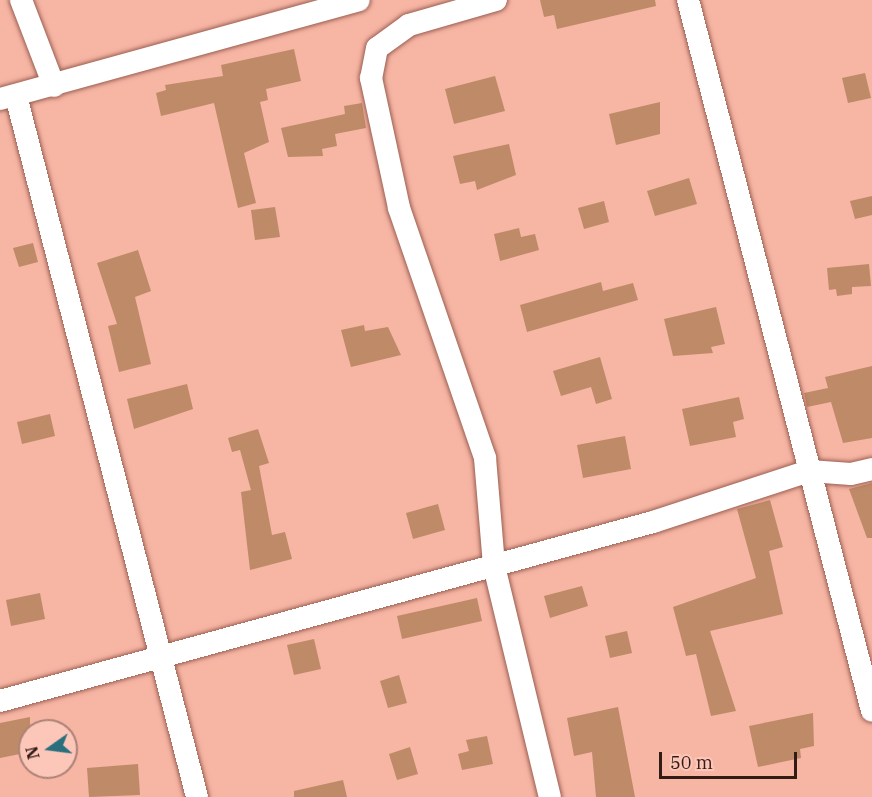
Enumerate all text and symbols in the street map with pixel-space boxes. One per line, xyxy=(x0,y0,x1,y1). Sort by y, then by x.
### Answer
north arrow xyxy=(18,719,78,779)
scale bar xyxy=(662,740,800,778)
text: N xyxy=(21,744,44,761)
text: 50 m xyxy=(670,751,713,774)

